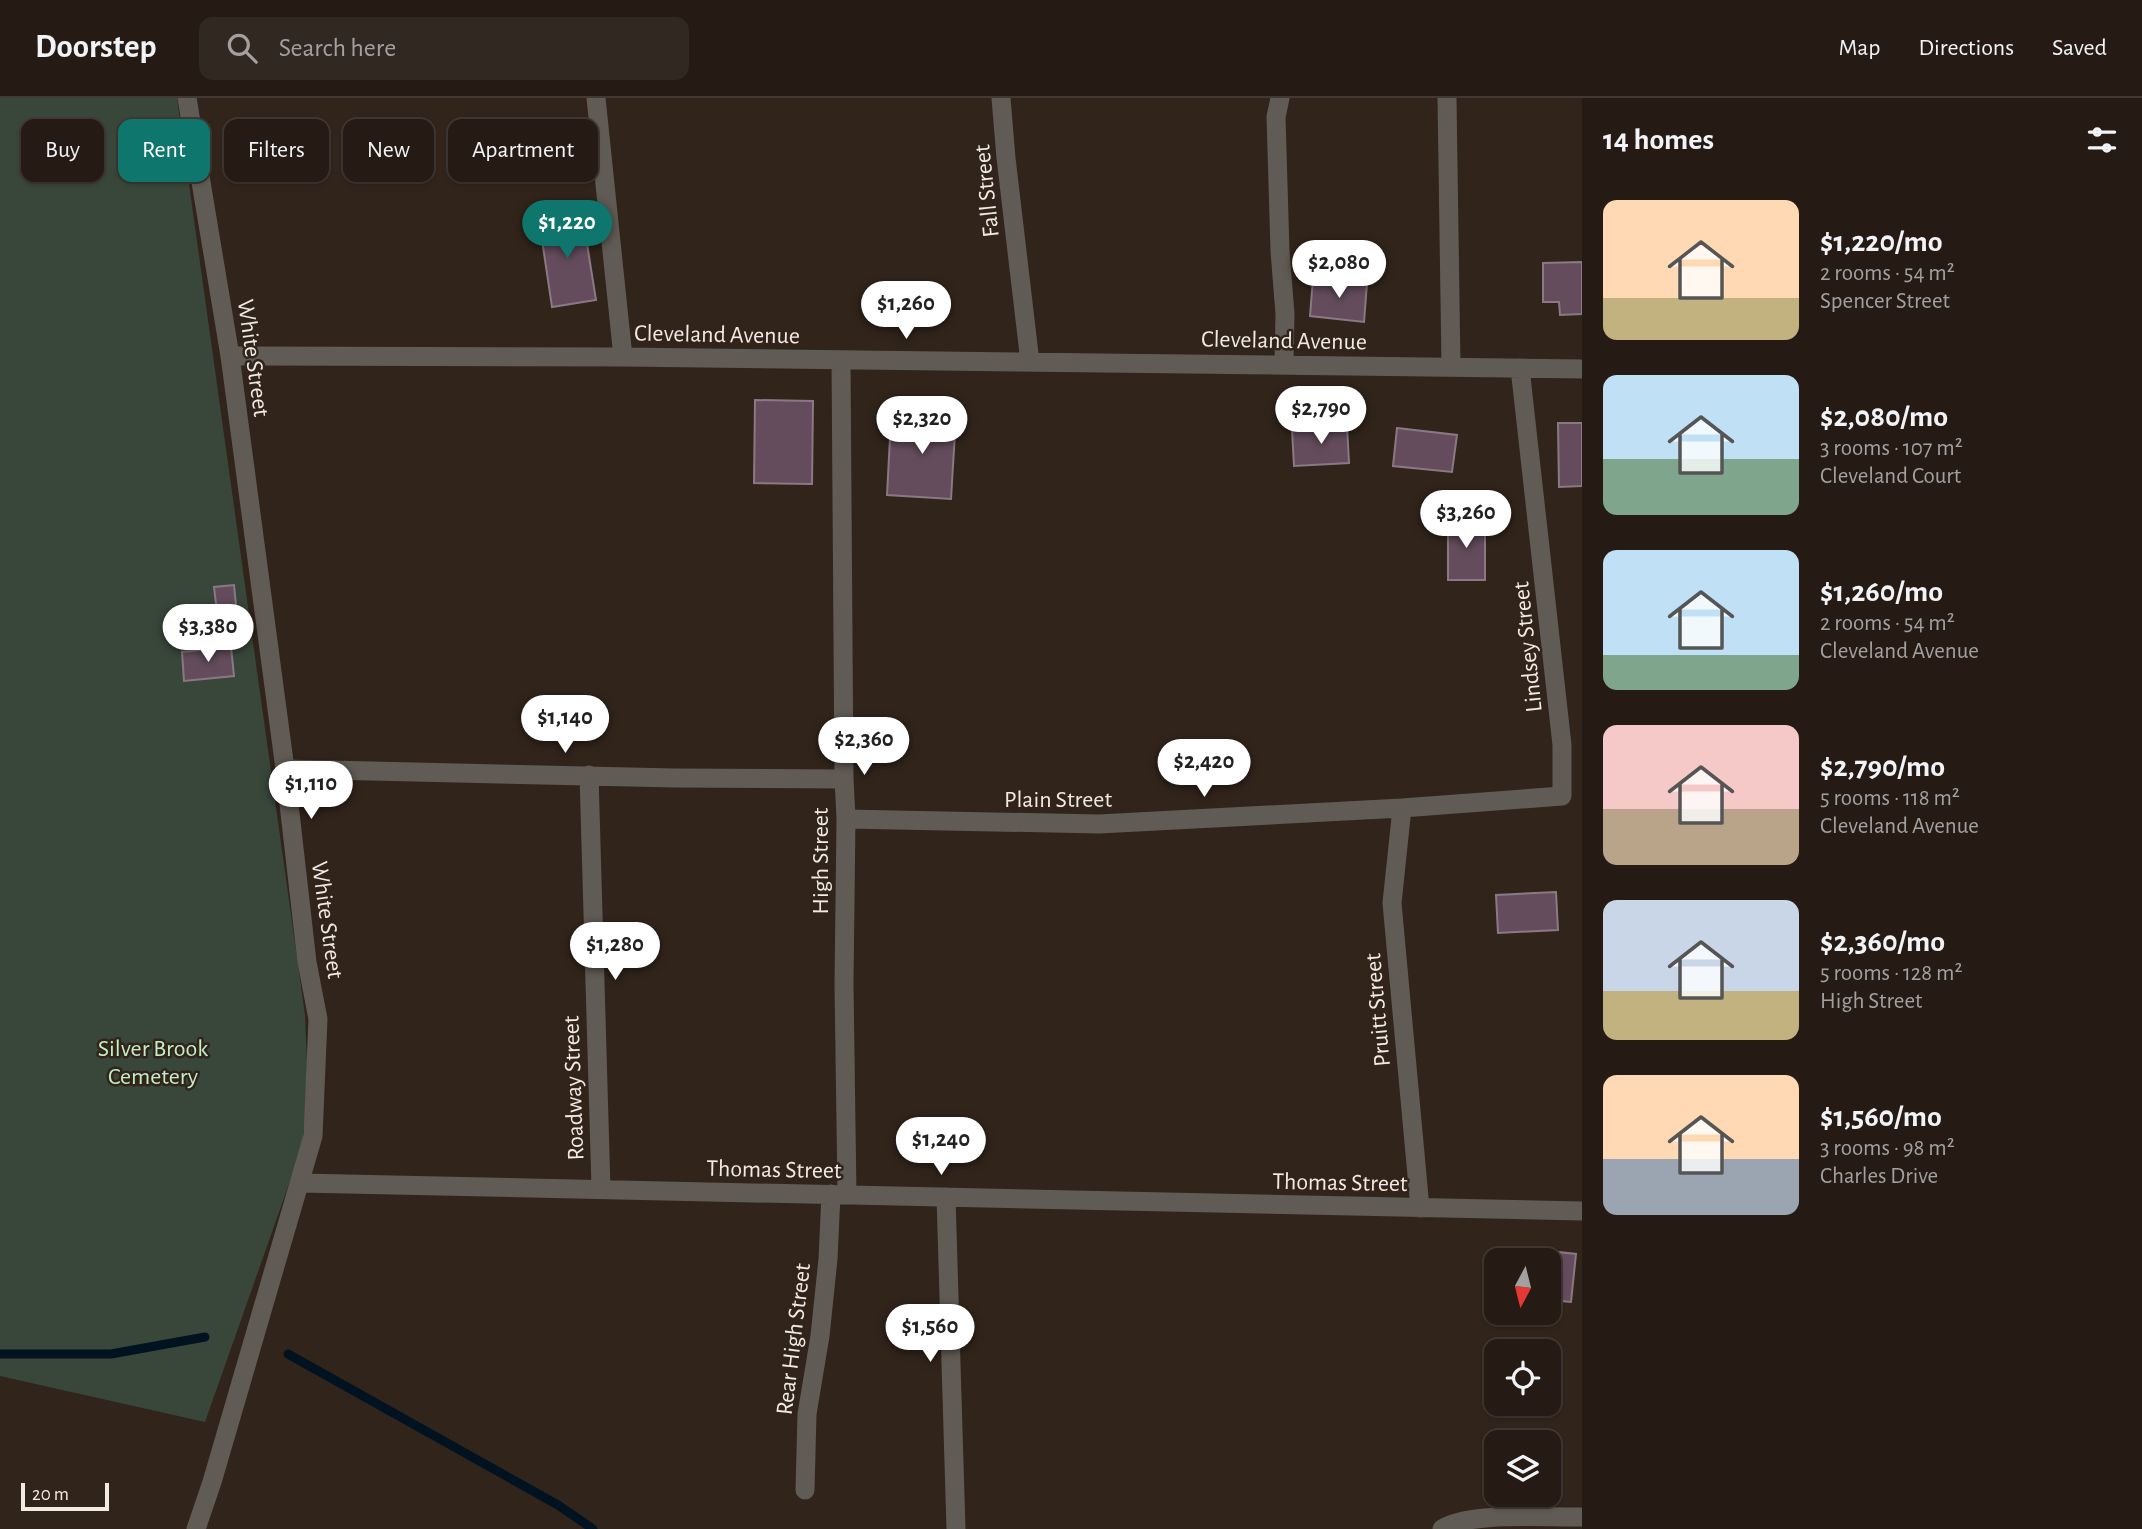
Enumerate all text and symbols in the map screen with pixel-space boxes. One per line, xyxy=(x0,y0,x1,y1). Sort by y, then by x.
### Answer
search box xyxy=(199,17,689,80)
icon: search xyxy=(223,29,261,67)
text: Doorstep xyxy=(35,31,157,64)
text: Search here xyxy=(279,35,396,61)
text: Map xyxy=(1838,36,1880,60)
text: Directions xyxy=(1918,36,2014,60)
text: Saved xyxy=(2052,36,2107,60)
chip: Buy xyxy=(21,119,104,182)
chip: Rent xyxy=(118,119,210,182)
chip: Filters xyxy=(224,119,329,182)
chip: New xyxy=(343,119,434,182)
chip: Apartment xyxy=(448,119,598,182)
icon: filters xyxy=(2083,121,2121,159)
text: 14 homes xyxy=(1603,125,1714,155)
street label: Fall Street xyxy=(970,143,1004,238)
pin: $1,220 xyxy=(510,200,624,260)
text: $1,220 xyxy=(538,211,596,234)
text: $1,220/mo xyxy=(1820,227,1943,257)
icon: home xyxy=(1659,228,1743,312)
pin: $2,080 xyxy=(1282,240,1396,300)
text: $2,080 xyxy=(1308,251,1370,274)
text: 2 rooms · 54 m² xyxy=(1820,262,1955,285)
pin: $1,260 xyxy=(849,282,963,341)
text: Spencer Street xyxy=(1820,290,1950,313)
text: $1,260 xyxy=(877,292,935,315)
street label: White Street xyxy=(233,298,273,419)
street label: Cleveland Avenue xyxy=(634,322,800,348)
street label: Cleveland Avenue xyxy=(1201,328,1367,354)
pin: $2,790 xyxy=(1264,386,1378,446)
pin: $2,320 xyxy=(865,396,979,456)
text: $2,790 xyxy=(1291,397,1351,420)
text: $2,080/mo xyxy=(1820,402,1948,432)
icon: home xyxy=(1659,403,1743,487)
text: $2,320 xyxy=(892,407,952,430)
text: 3 rooms · 107 m² xyxy=(1820,437,1963,460)
text: Cleveland Court xyxy=(1820,465,1961,488)
pin: $3,260 xyxy=(1409,490,1523,550)
text: $3,260 xyxy=(1436,501,1496,524)
text: $1,260/mo xyxy=(1820,577,1943,607)
icon: home xyxy=(1659,578,1743,662)
street label: Lindsey Street xyxy=(1509,580,1547,713)
pin: $3,380 xyxy=(151,604,265,664)
text: 2 rooms · 54 m² xyxy=(1820,612,1955,635)
text: $3,380 xyxy=(179,615,237,638)
text: Cleveland Avenue xyxy=(1820,640,1979,663)
pin: $1,140 xyxy=(508,696,622,755)
text: $1,140 xyxy=(537,706,593,729)
pin: $2,360 xyxy=(807,718,921,777)
text: $2,360 xyxy=(834,728,894,751)
pin: $2,420 xyxy=(1147,740,1261,799)
text: $2,420 xyxy=(1174,750,1234,773)
text: $2,790/mo xyxy=(1820,752,1945,782)
icon: home xyxy=(1659,753,1743,837)
pin: $1,110 xyxy=(254,762,368,821)
text: $1,110 xyxy=(285,772,337,795)
text: 5 rooms · 118 m² xyxy=(1820,787,1960,810)
street label: Plain Street xyxy=(1004,788,1112,812)
street label: High Street xyxy=(809,807,833,914)
text: Cleveland Avenue xyxy=(1820,815,1979,838)
street label: White Street xyxy=(307,860,347,981)
pin: $1,280 xyxy=(558,922,672,982)
text: $2,360/mo xyxy=(1820,927,1945,957)
icon: home xyxy=(1659,928,1743,1012)
text: $1,280 xyxy=(586,933,644,956)
street label: Pruitt Street xyxy=(1361,952,1395,1068)
text: 5 rooms · 128 m² xyxy=(1820,962,1962,985)
text: High Street xyxy=(1820,990,1922,1013)
street label: Roadway Street xyxy=(559,1015,589,1161)
park label: Silver Brook Cemetery xyxy=(98,1037,208,1089)
text: $1,560/mo xyxy=(1820,1102,1942,1132)
icon: home xyxy=(1659,1103,1743,1187)
pin: $1,240 xyxy=(884,1118,998,1177)
text: $1,240 xyxy=(912,1128,970,1151)
text: 3 rooms · 98 m² xyxy=(1820,1137,1955,1160)
street label: Thomas Street xyxy=(706,1157,842,1183)
text: Charles Drive xyxy=(1820,1165,1938,1188)
street label: Thomas Street xyxy=(1272,1170,1408,1196)
north arrow xyxy=(1484,1248,1561,1325)
map controls xyxy=(1484,1248,1561,1507)
street label: Rear High Street xyxy=(773,1261,815,1416)
pin: $1,560 xyxy=(873,1304,987,1364)
text: $1,560 xyxy=(902,1315,958,1338)
button: locate xyxy=(1484,1339,1561,1416)
button: layers xyxy=(1484,1430,1561,1507)
scale bar xyxy=(21,1480,108,1512)
text: 20 m xyxy=(32,1485,69,1504)

